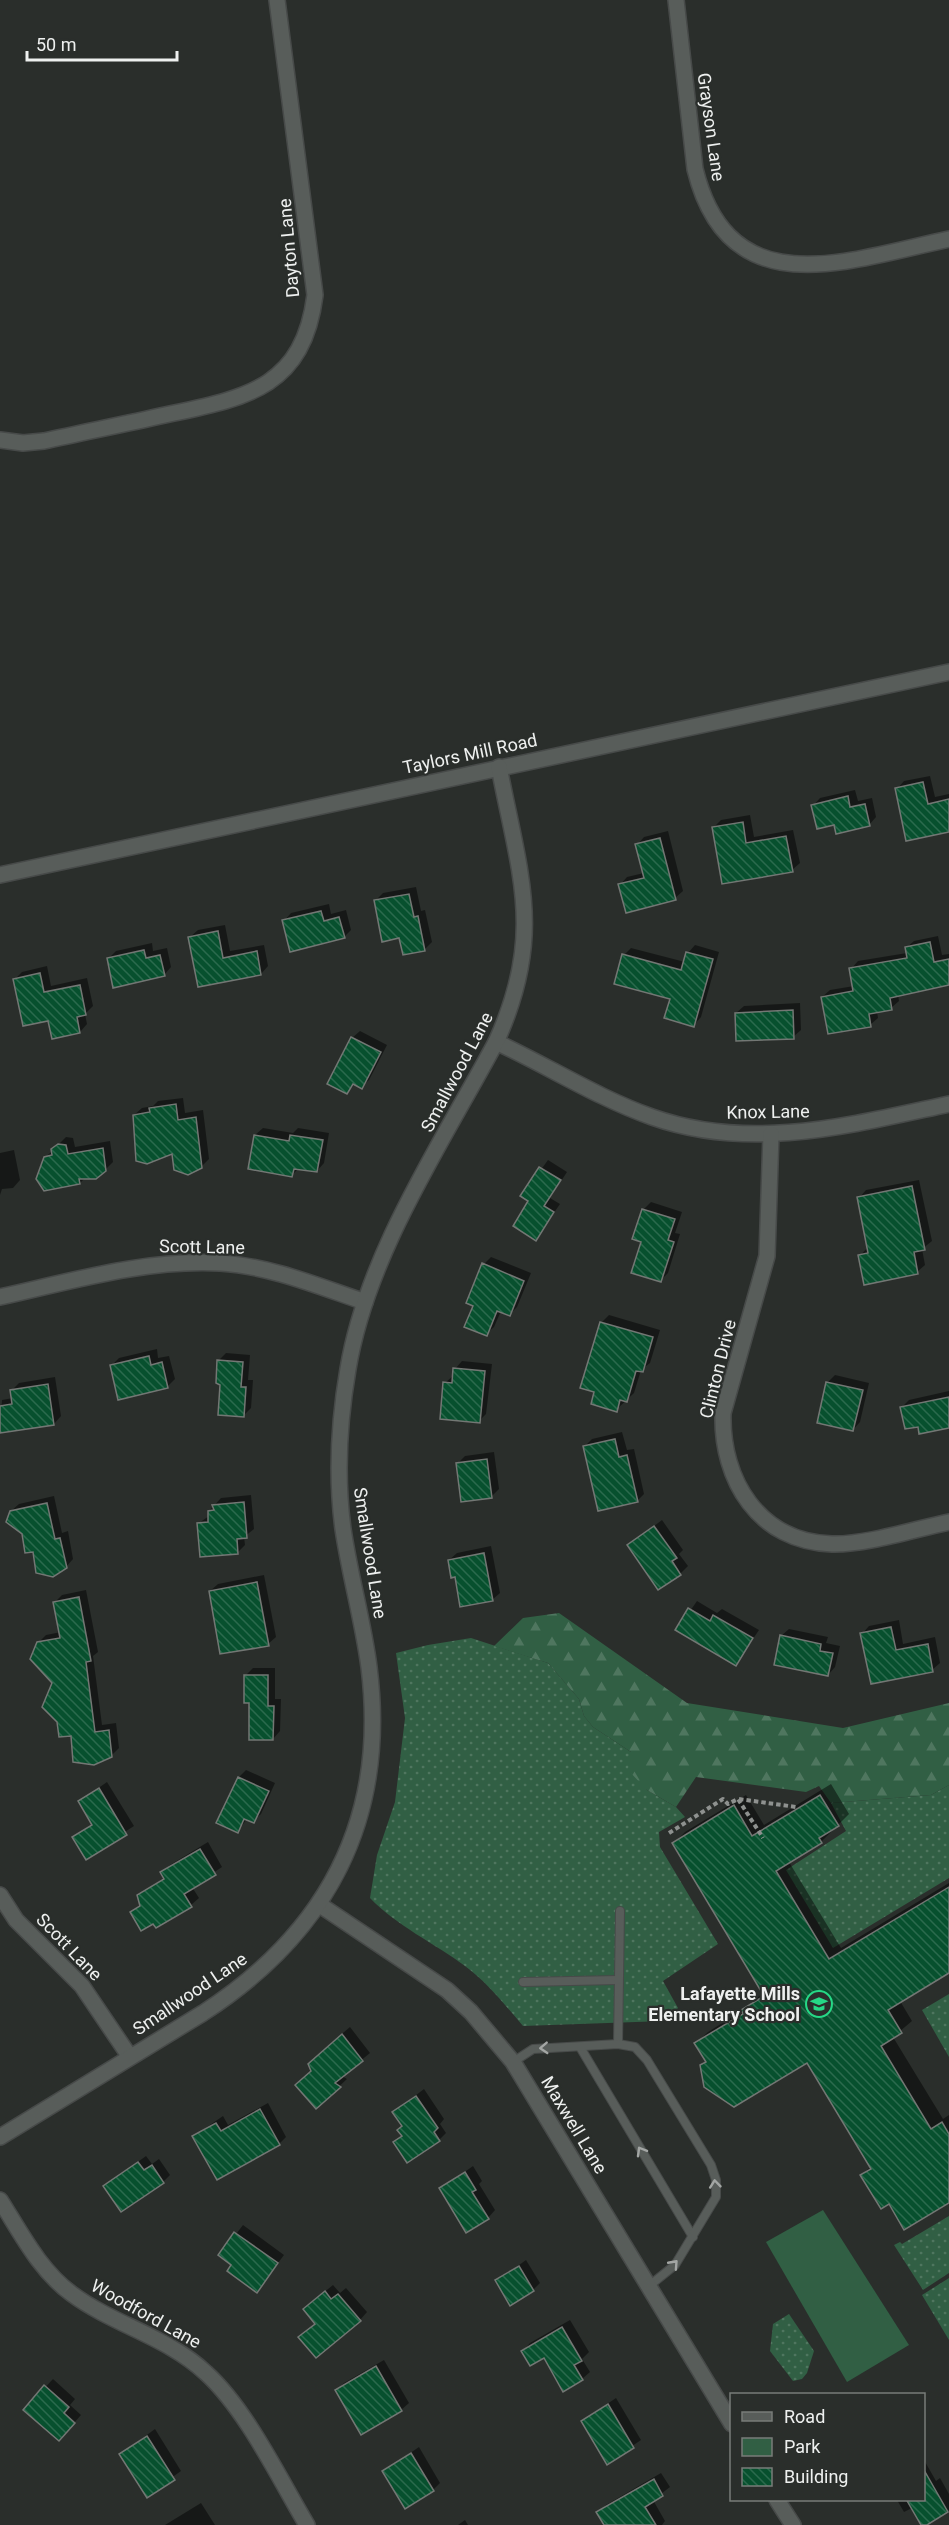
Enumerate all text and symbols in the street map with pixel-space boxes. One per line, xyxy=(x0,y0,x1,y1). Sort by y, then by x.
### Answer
scale bar xyxy=(27,24,177,62)
text: 50 m xyxy=(36,34,76,55)
street label: Grayson Lane xyxy=(694,71,729,182)
street label: Dayton Lane xyxy=(274,198,303,298)
street label: Taylors Mill Road xyxy=(401,729,539,778)
street label: Smallwood Lane xyxy=(416,1008,497,1135)
street label: Knox Lane xyxy=(726,1100,810,1123)
street label: Scott Lane xyxy=(159,1235,245,1258)
street label: Clinton Drive xyxy=(695,1317,740,1421)
street label: Smallwood Lane xyxy=(350,1486,391,1620)
street label: Scott Lane xyxy=(32,1909,107,1985)
street label: Smallwood Lane xyxy=(129,1948,251,2039)
place label: Lafayette Mills Elementary School xyxy=(648,1983,800,2025)
school or university icon: Lafayette Mills Elementary School xyxy=(804,1989,834,2019)
one-way arrow xyxy=(540,2041,549,2054)
street label: Maxwell Lane xyxy=(537,2072,612,2177)
one-way arrow xyxy=(637,2147,648,2157)
one-way arrow xyxy=(709,2180,722,2189)
one-way arrow xyxy=(667,2260,678,2271)
street label: Woodford Lane xyxy=(88,2275,205,2352)
legend xyxy=(730,2393,925,2501)
text: Road xyxy=(784,2406,825,2427)
text: Park xyxy=(784,2436,821,2457)
text: Building xyxy=(784,2466,848,2487)

